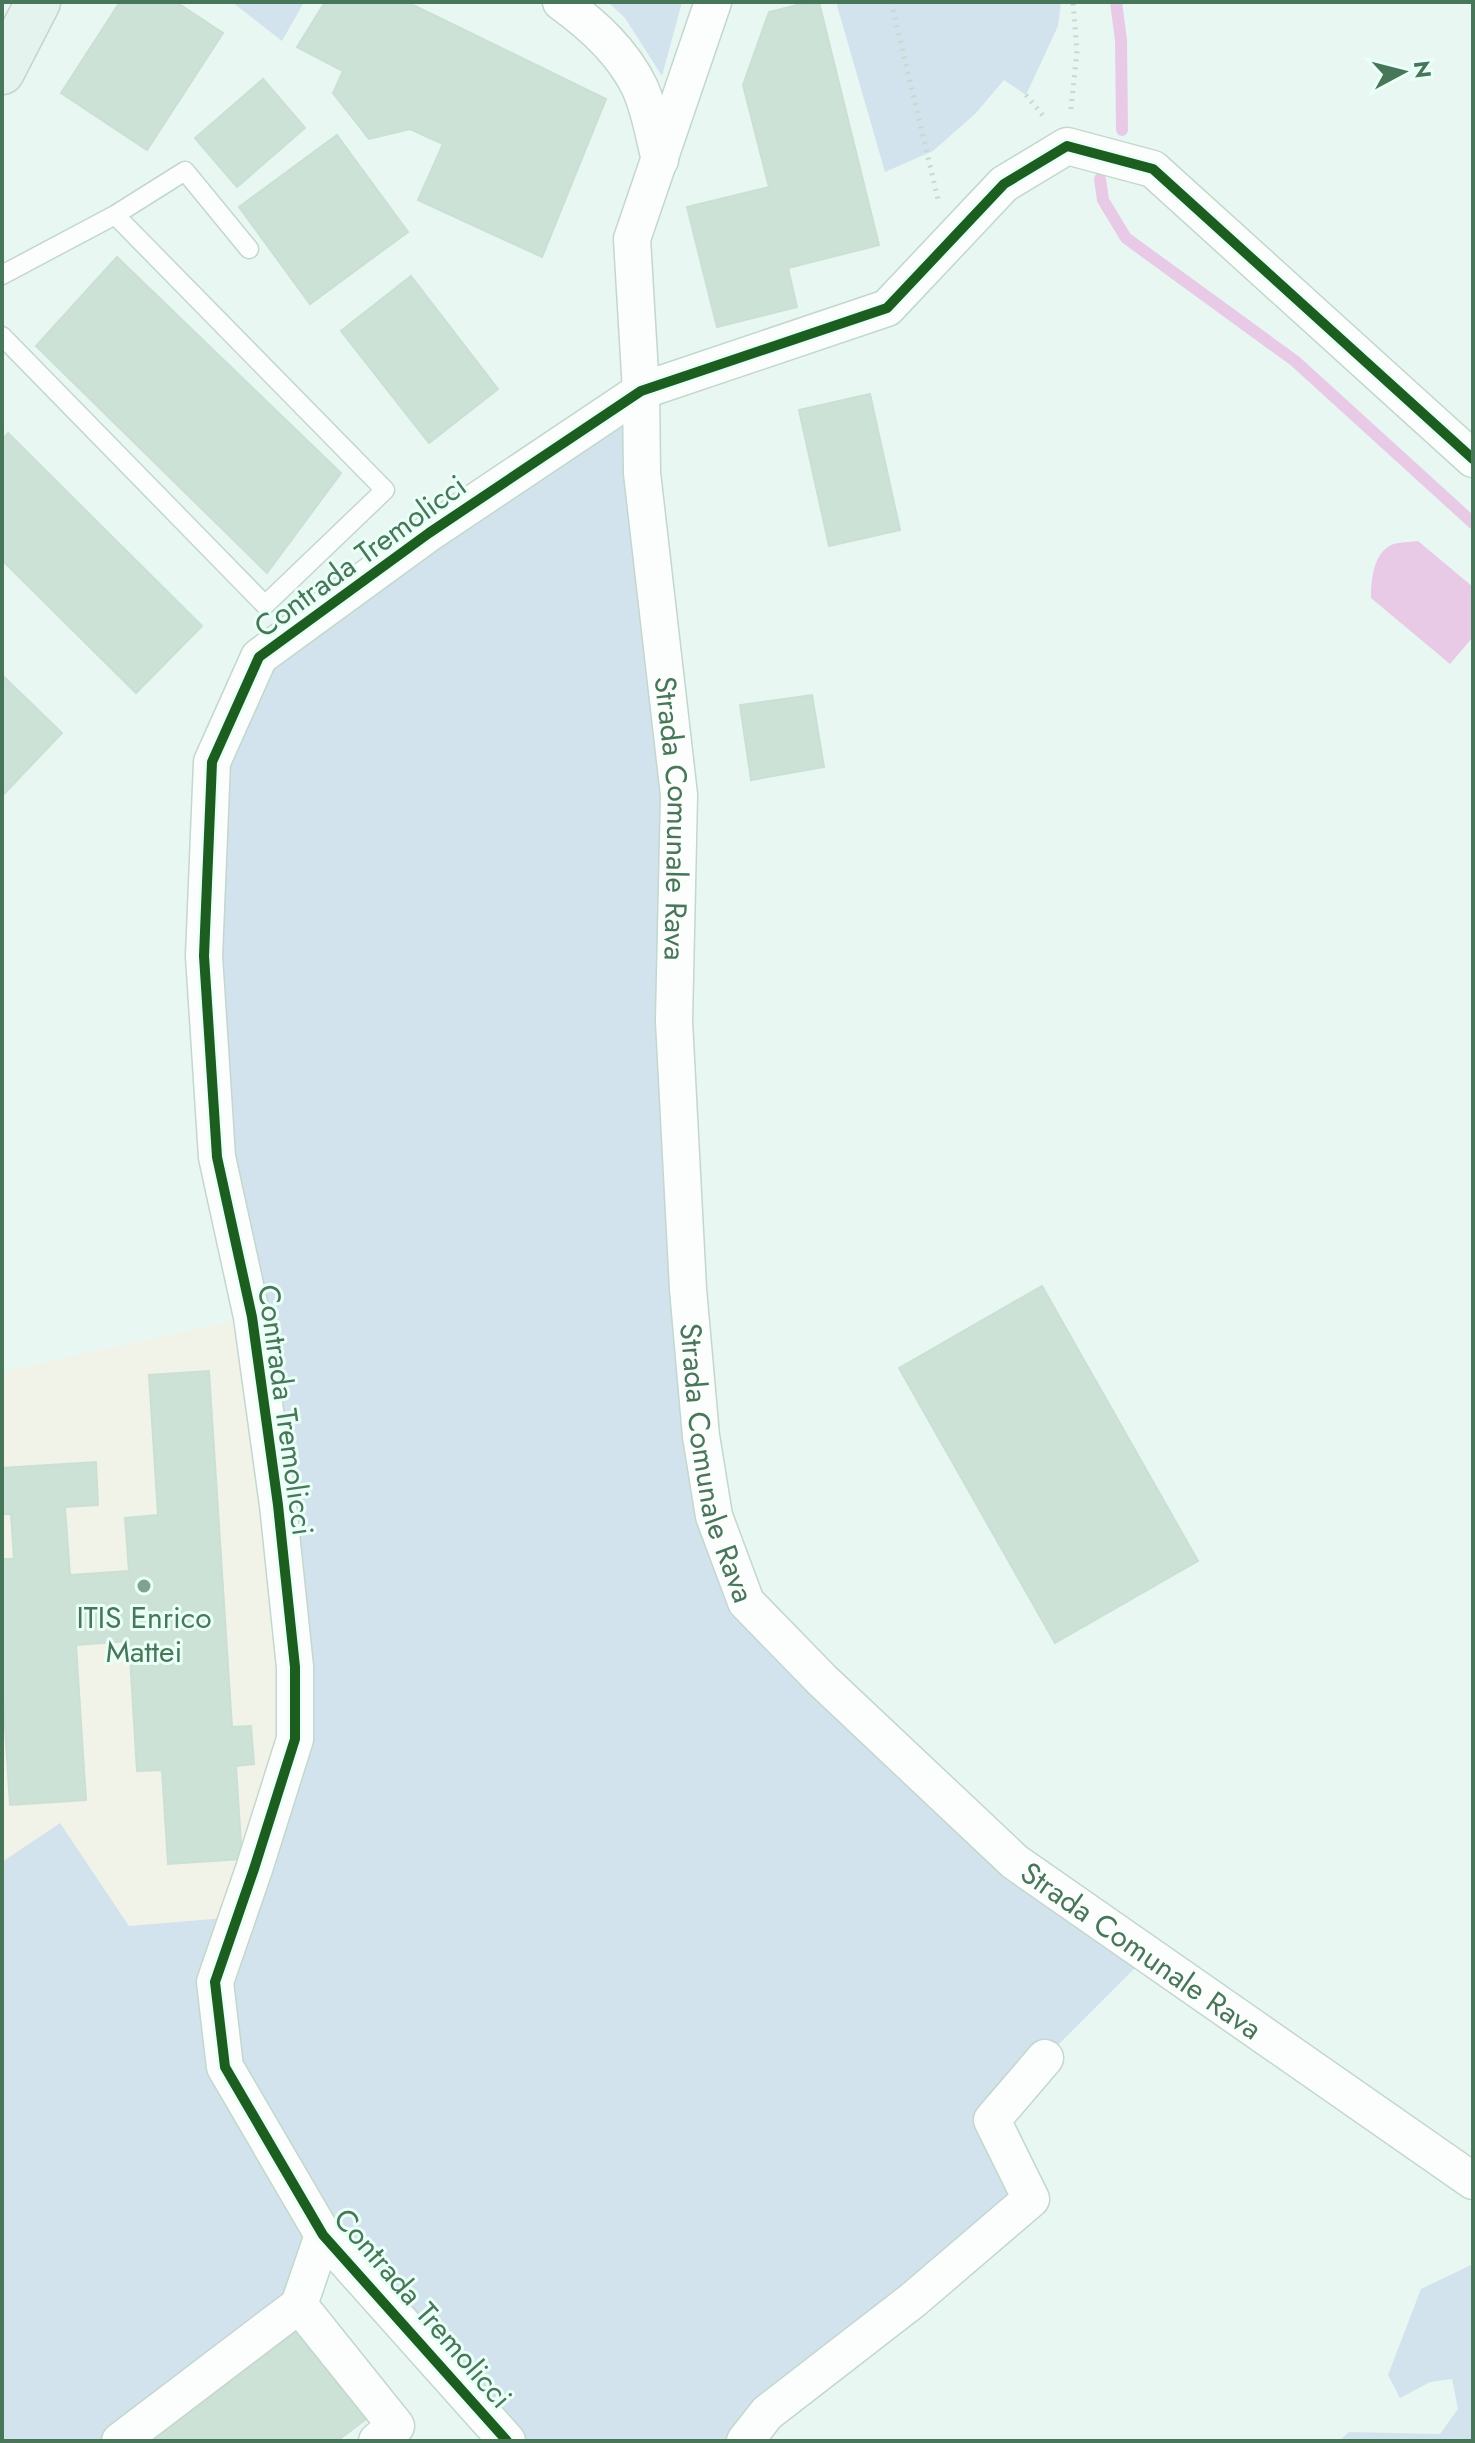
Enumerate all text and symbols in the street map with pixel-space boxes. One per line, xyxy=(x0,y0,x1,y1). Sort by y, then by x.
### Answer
north arrow xyxy=(1363,32,1443,112)
text: N xyxy=(1406,59,1440,80)
street label: Contrada Tremolicci xyxy=(245,464,475,648)
street label: Strada Comunale Rava xyxy=(644,674,701,961)
street label: Contrada Tremolicci xyxy=(247,1282,325,1538)
street label: Strada Comunale Rava xyxy=(670,1321,766,1609)
marker: ITIS Enrico Mattei xyxy=(135,1577,153,1595)
place label: ITIS Enrico Mattei xyxy=(76,1596,212,1673)
street label: Strada Comunale Rava xyxy=(1012,1851,1271,2049)
street label: Contrada Tremolicci xyxy=(324,2198,522,2418)

